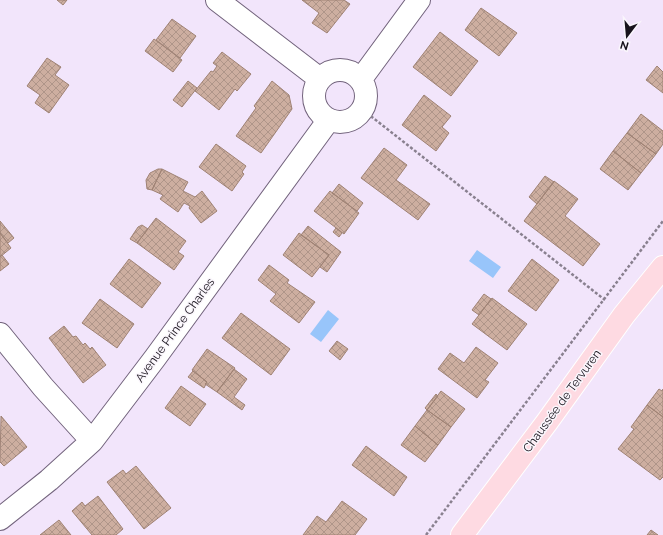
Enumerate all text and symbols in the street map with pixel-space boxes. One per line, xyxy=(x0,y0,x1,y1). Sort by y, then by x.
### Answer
north arrow xyxy=(607,16,647,56)
text: N xyxy=(619,38,630,53)
street label: Avenue Prince Charles xyxy=(133,275,218,385)
street label: Chaussée de Tervuren xyxy=(520,347,604,455)

